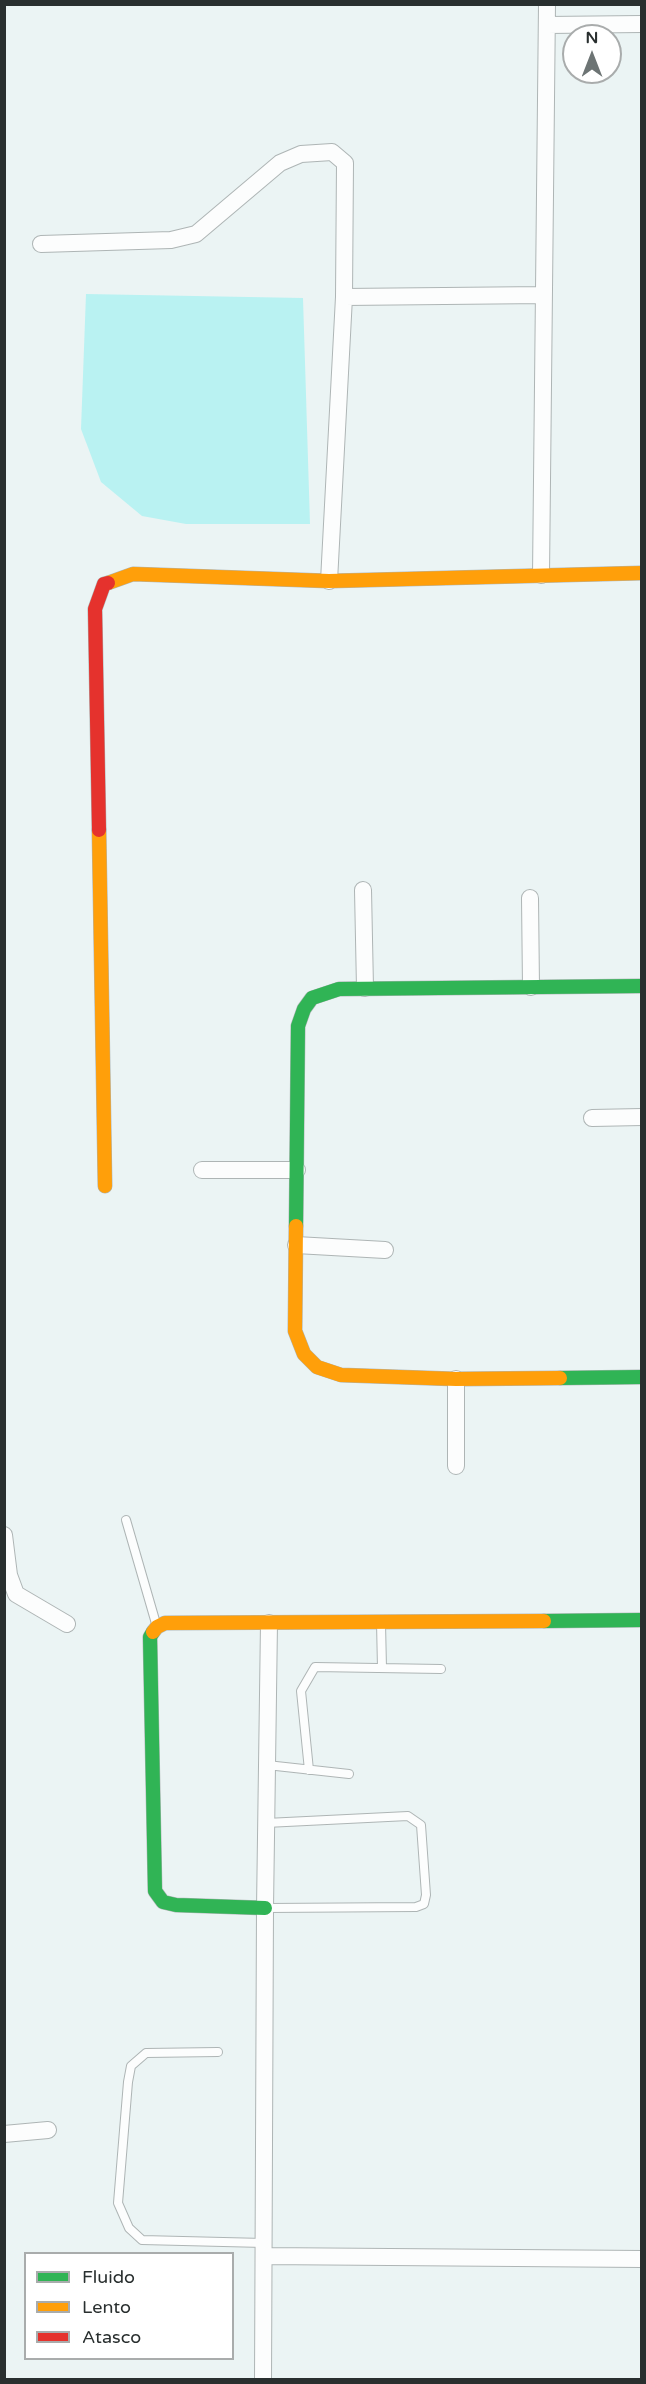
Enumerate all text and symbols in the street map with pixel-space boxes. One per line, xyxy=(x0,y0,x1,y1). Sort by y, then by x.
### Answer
north arrow xyxy=(562,24,622,84)
text: N xyxy=(586,28,598,48)
legend xyxy=(24,2252,234,2360)
text: Fluido xyxy=(82,2266,135,2288)
text: Lento xyxy=(82,2296,131,2318)
text: Atasco xyxy=(82,2326,141,2348)

